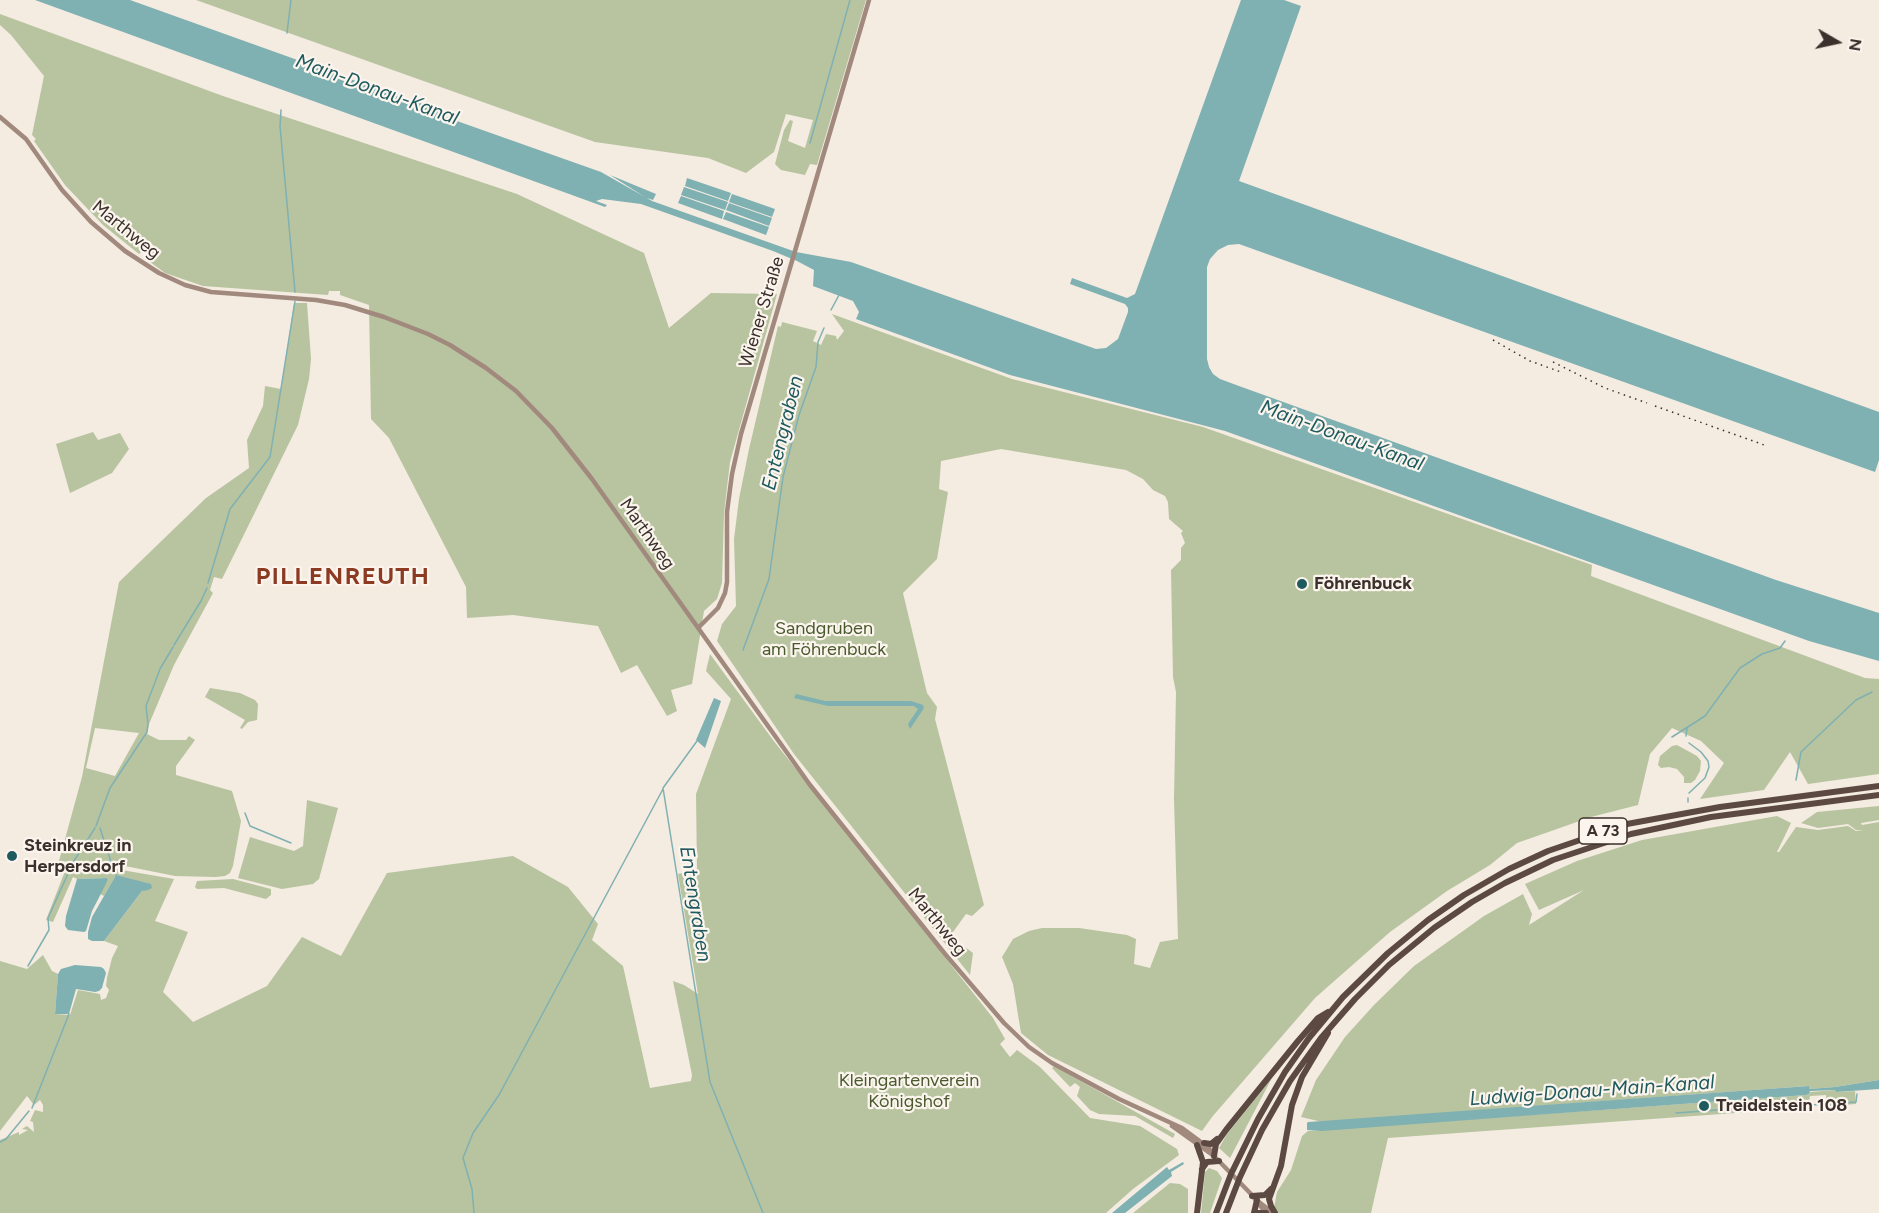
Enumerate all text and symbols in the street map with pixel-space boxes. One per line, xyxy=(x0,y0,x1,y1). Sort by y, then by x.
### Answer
north arrow xyxy=(1807,12,1867,72)
text: N xyxy=(1845,37,1866,52)
water label: Main-Donau-Kanal xyxy=(292,49,462,131)
street label: Marthweg xyxy=(88,196,164,264)
street label: Wiener Straße xyxy=(735,254,789,370)
water label: Entengraben xyxy=(757,373,809,493)
water label: Main-Donau-Kanal xyxy=(1257,395,1427,477)
street label: Marthweg xyxy=(615,494,679,574)
district label: PILLENREUTH xyxy=(256,563,430,591)
place label: Föhrenbuck xyxy=(1314,573,1412,595)
marker: Föhrenbuck xyxy=(1295,577,1309,591)
park label: Sandgruben am Föhrenbuck xyxy=(762,618,886,660)
road number: A 73 xyxy=(1579,818,1627,844)
place label: Steinkreuz in Herpersdorf xyxy=(24,835,131,878)
water label: Entengraben xyxy=(674,844,716,964)
marker: Steinkreuz in Herpersdorf xyxy=(5,849,19,863)
street label: Marthweg xyxy=(903,884,971,960)
park label: Kleingartenverein Königshof xyxy=(839,1070,979,1112)
water label: Ludwig-Donau-Main-Kanal xyxy=(1469,1070,1715,1112)
place label: Treidelstein 108 xyxy=(1716,1095,1847,1117)
marker: Treidelstein 108 xyxy=(1697,1099,1711,1113)

